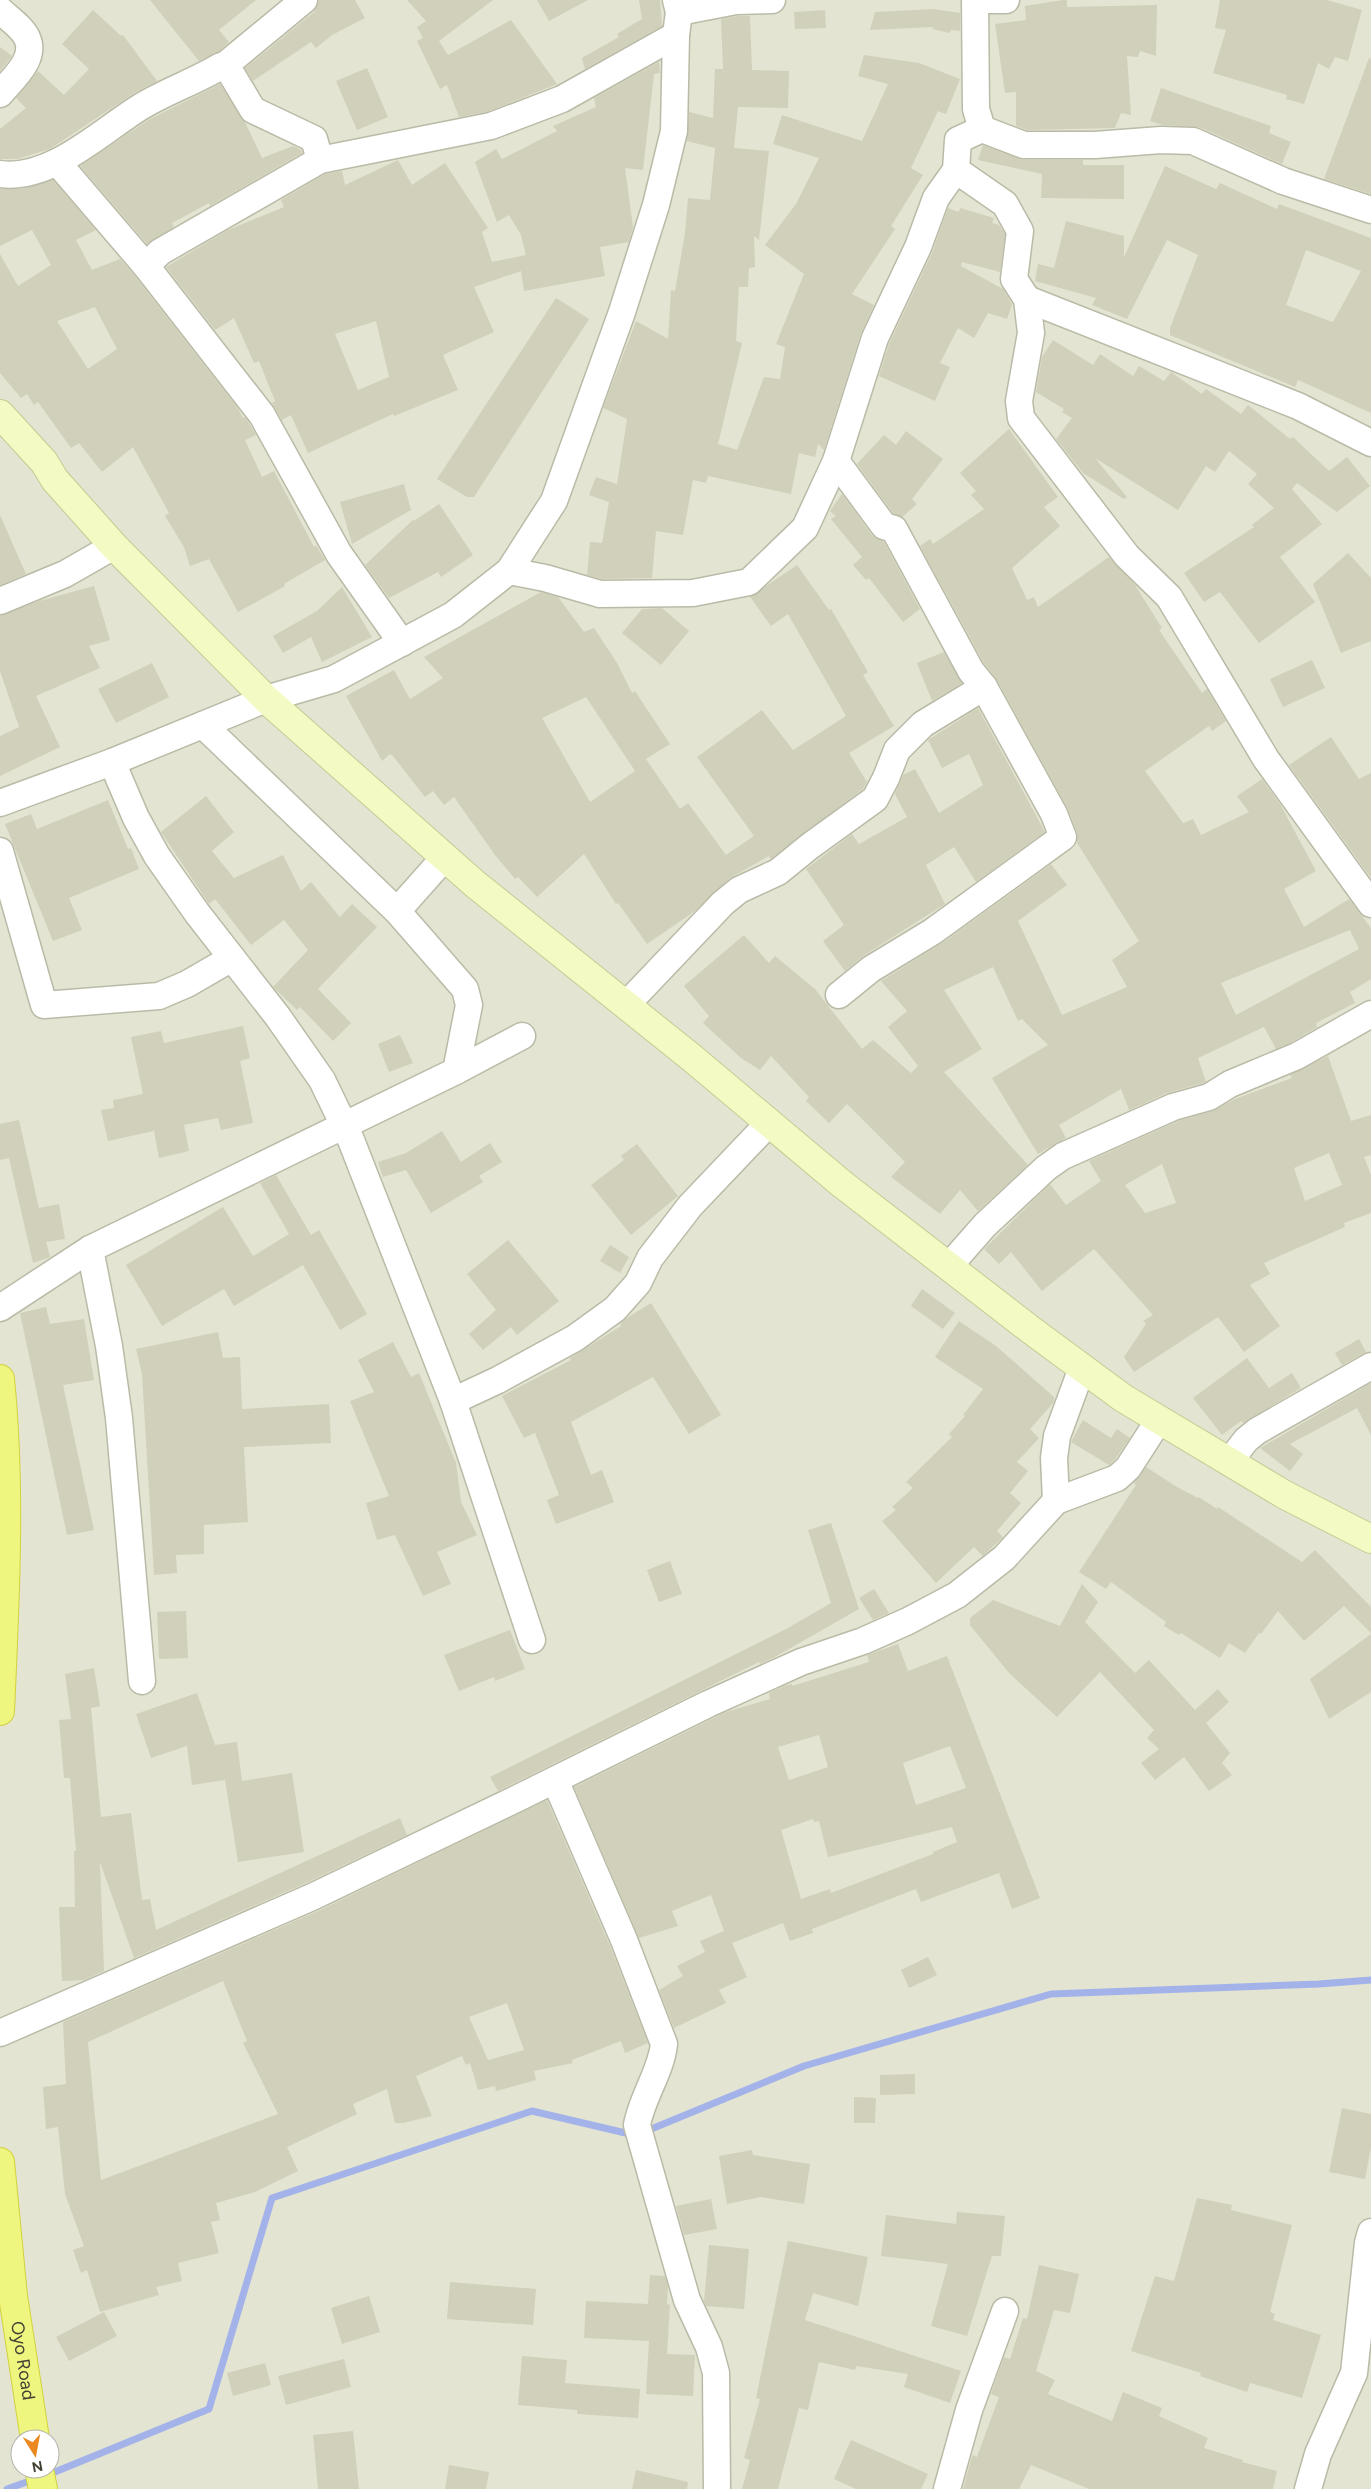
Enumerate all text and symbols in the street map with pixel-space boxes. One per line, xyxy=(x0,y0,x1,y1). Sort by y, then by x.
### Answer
street label: Oyo Road xyxy=(6,2320,40,2402)
north arrow xyxy=(10,2429,60,2479)
text: N xyxy=(30,2457,44,2476)

